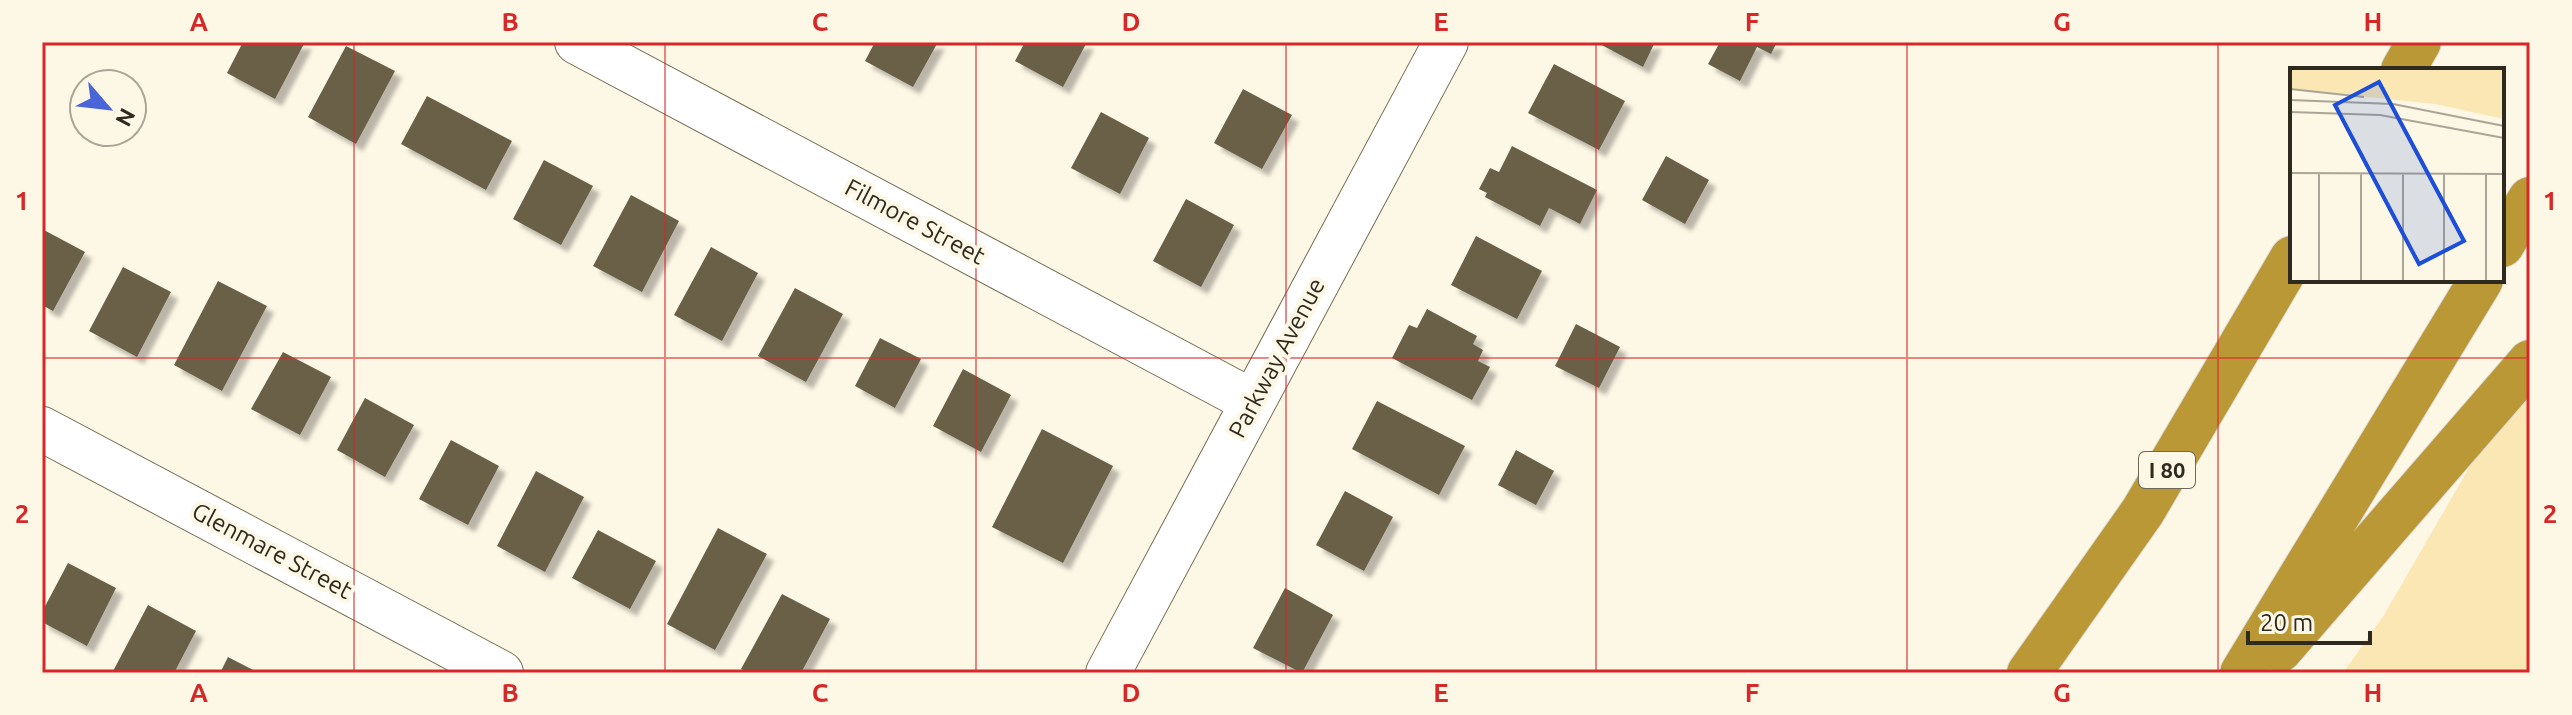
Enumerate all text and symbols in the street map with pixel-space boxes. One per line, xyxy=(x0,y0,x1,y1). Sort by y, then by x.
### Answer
text: A xyxy=(190,7,209,36)
text: B xyxy=(501,7,519,36)
text: C xyxy=(812,7,829,36)
text: D xyxy=(1122,7,1140,36)
text: E xyxy=(1433,7,1449,36)
text: F xyxy=(1745,7,1759,36)
text: G xyxy=(2053,7,2071,36)
text: H xyxy=(2364,7,2382,36)
north arrow xyxy=(68,68,148,148)
inset map xyxy=(2290,68,2504,282)
text: N xyxy=(111,105,141,131)
street label: Filmore Street xyxy=(841,173,990,270)
text: 1 xyxy=(15,186,29,215)
text: 1 xyxy=(2543,186,2557,215)
street label: Parkway Avenue xyxy=(1223,273,1330,442)
road number: I 80 xyxy=(2139,452,2195,488)
street label: Glenmare Street xyxy=(188,497,357,604)
text: 2 xyxy=(15,499,29,528)
text: 2 xyxy=(2543,499,2557,528)
scale bar xyxy=(2248,595,2370,645)
text: 20 m xyxy=(2260,609,2313,636)
text: A xyxy=(190,678,209,707)
text: B xyxy=(501,678,519,707)
text: C xyxy=(812,678,829,707)
text: D xyxy=(1122,678,1140,707)
text: E xyxy=(1433,678,1449,707)
text: F xyxy=(1745,678,1759,707)
text: G xyxy=(2053,678,2071,707)
text: H xyxy=(2364,678,2382,707)

